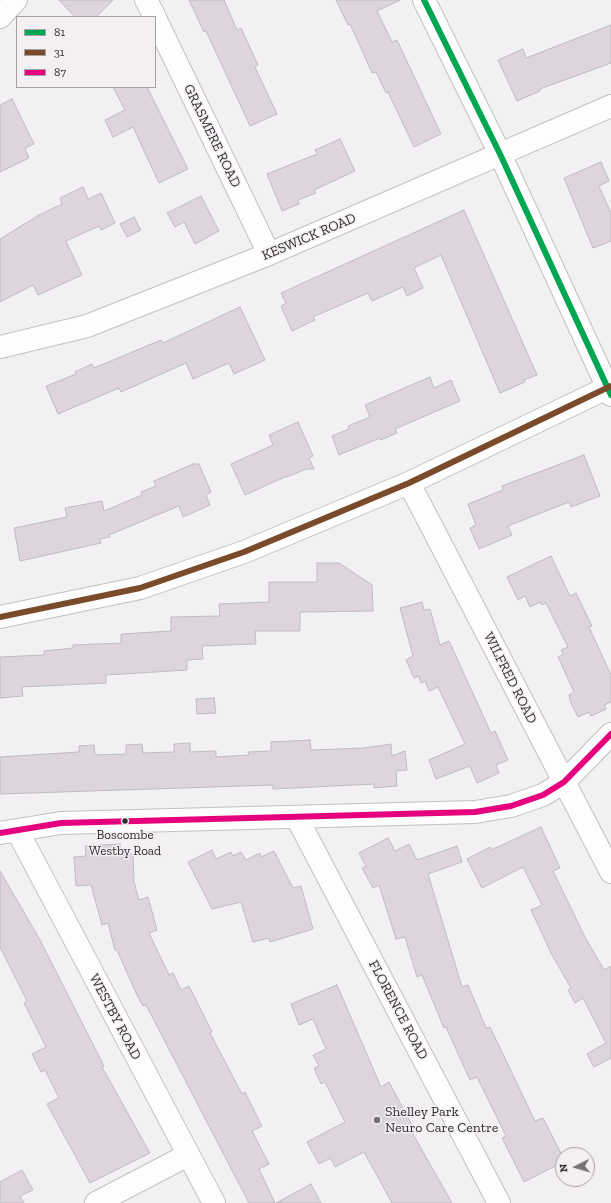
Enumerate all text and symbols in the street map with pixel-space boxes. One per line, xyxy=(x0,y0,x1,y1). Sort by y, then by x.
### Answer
legend xyxy=(16,16,156,88)
text: 81 xyxy=(54,25,65,39)
text: 31 xyxy=(54,45,65,59)
text: 87 xyxy=(54,65,66,79)
street label: GRASMERE ROAD xyxy=(180,82,244,190)
street label: KESWICK ROAD xyxy=(259,210,359,264)
street label: WILFRED ROAD xyxy=(480,630,540,726)
marker: Boscombe Westby Road xyxy=(120,816,130,826)
place label: Boscombe Westby Road xyxy=(89,827,161,858)
street label: FLORENCE ROAD xyxy=(365,957,431,1063)
street label: WESTBY ROAD xyxy=(85,971,145,1063)
place label: Shelley Park Neuro Care Centre xyxy=(385,1104,498,1136)
marker: Shelley Park Neuro Care Centre xyxy=(372,1115,382,1125)
north arrow xyxy=(555,1147,595,1187)
text: N xyxy=(557,1163,570,1173)

